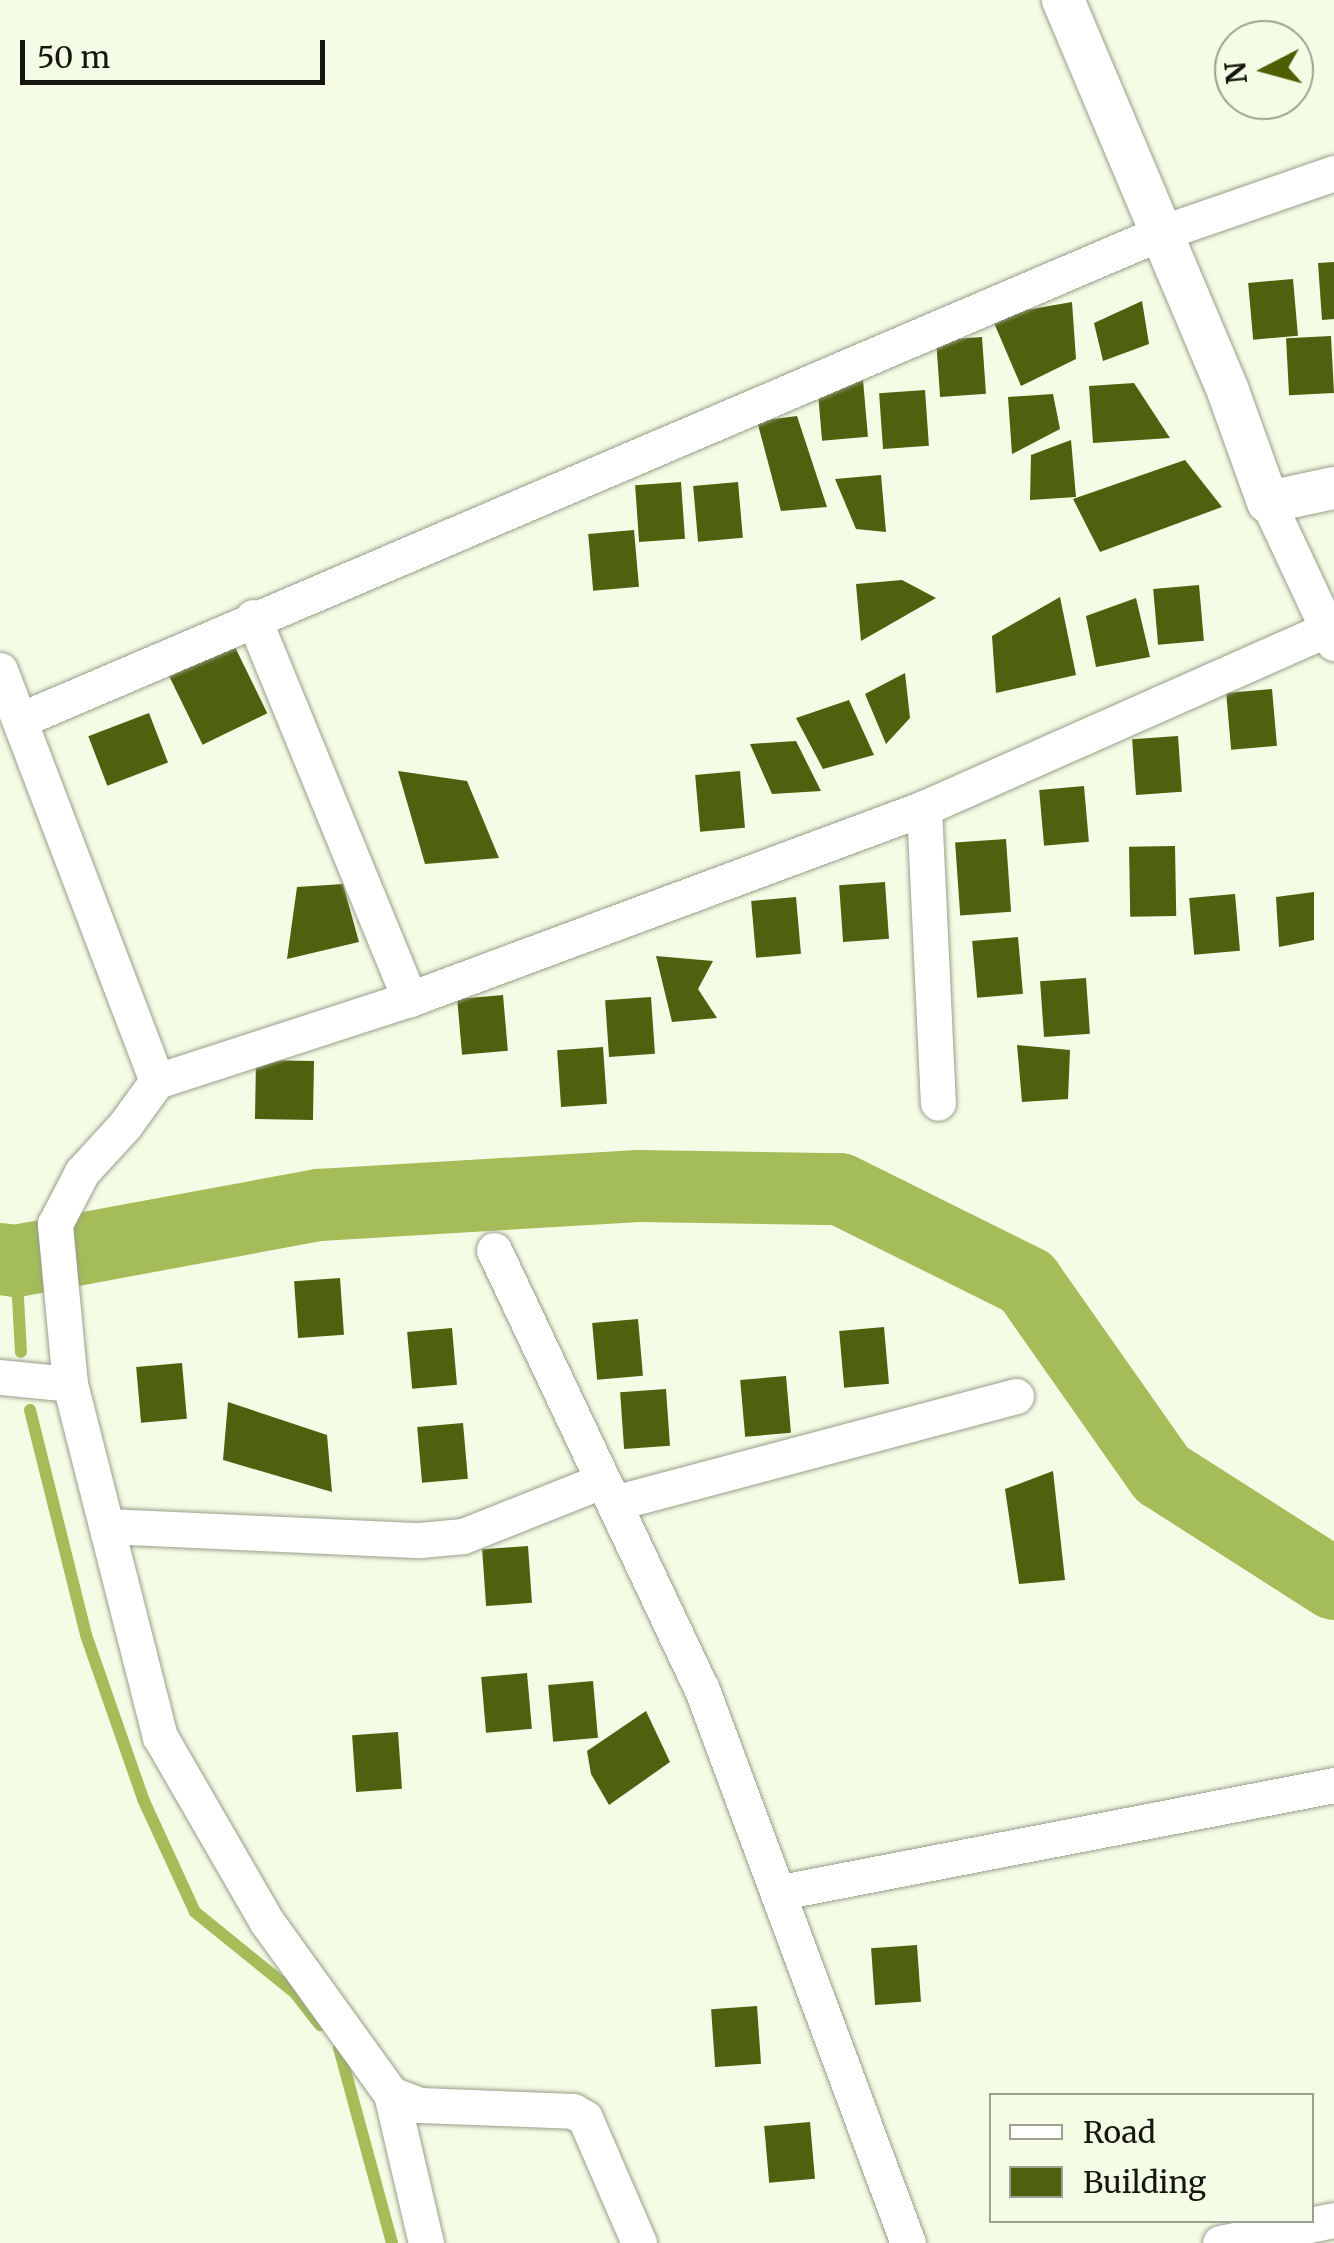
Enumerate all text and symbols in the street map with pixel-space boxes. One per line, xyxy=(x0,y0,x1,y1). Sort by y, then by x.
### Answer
scale bar xyxy=(25,20,330,82)
north arrow xyxy=(1214,20,1314,120)
text: 50 m xyxy=(37,38,110,76)
text: N xyxy=(1217,60,1255,86)
legend xyxy=(989,2093,1314,2223)
text: Road xyxy=(1083,2113,1156,2151)
text: Building xyxy=(1083,2163,1206,2201)

